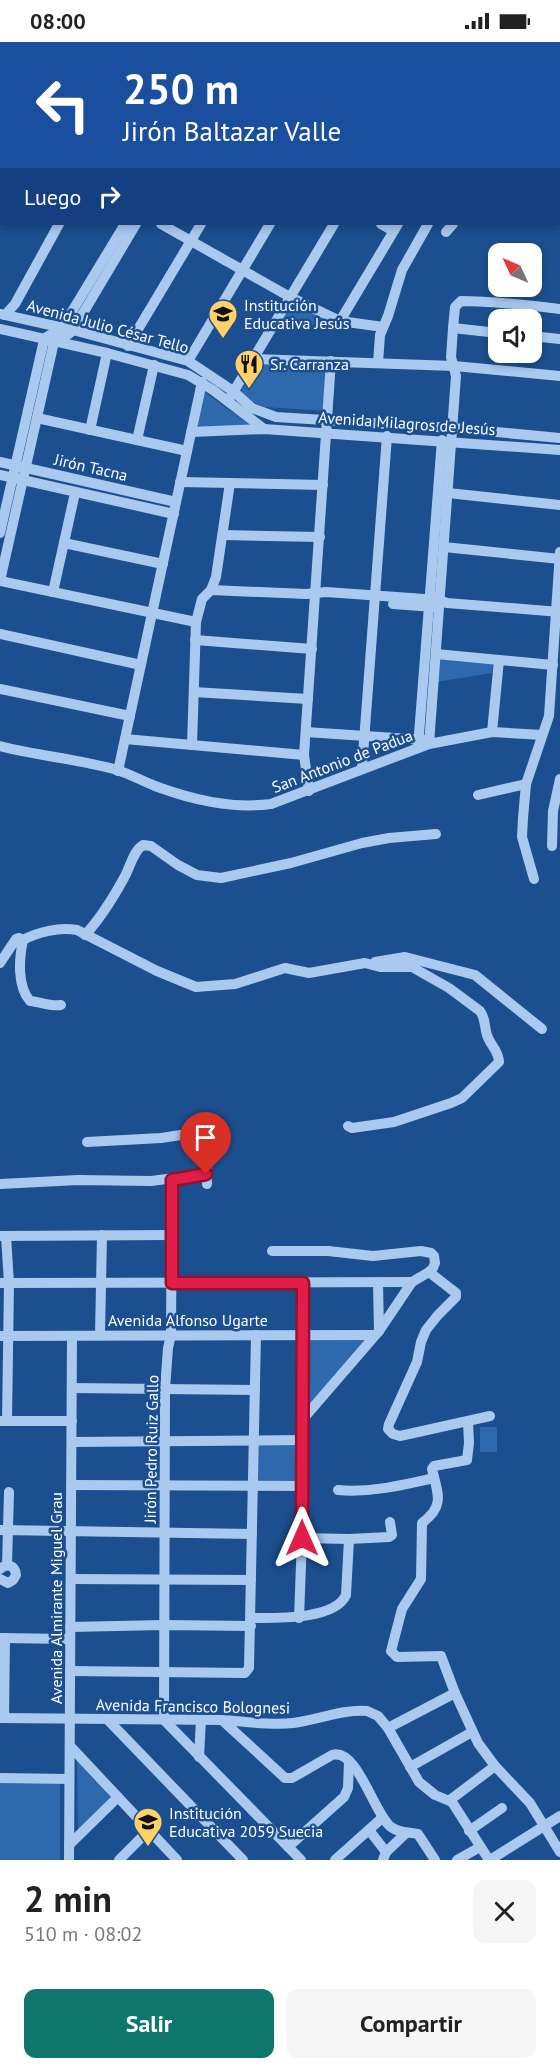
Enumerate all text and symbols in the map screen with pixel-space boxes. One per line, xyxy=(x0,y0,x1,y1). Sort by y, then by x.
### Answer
text: 08:00 xyxy=(30,7,86,35)
text: 250 m xyxy=(123,61,239,116)
icon: left xyxy=(24,66,102,144)
text: Jirón Baltazar Valle xyxy=(123,114,341,148)
icon: right xyxy=(93,180,126,213)
text: Luego xyxy=(24,183,81,211)
north arrow xyxy=(488,243,542,297)
map controls xyxy=(488,243,542,363)
street label: Avenida Julio César Tello xyxy=(25,295,191,357)
place label: Institución Educativa Jesús xyxy=(244,295,350,333)
school or university icon: Institución Educativa Jesús xyxy=(207,298,239,340)
button: sound xyxy=(488,309,542,363)
restaurant icon: Sr. Carranza xyxy=(233,348,265,390)
place label: Sr. Carranza xyxy=(270,354,349,374)
street label: Avenida Milagros de Jesús xyxy=(318,407,496,439)
street label: Jirón Tacna xyxy=(51,449,130,485)
street label: San Antonio de Padua xyxy=(269,725,415,797)
pin xyxy=(180,1112,231,1174)
icon: arrive xyxy=(189,1121,222,1154)
street label: Avenida Alfonso Ugarte xyxy=(108,1310,268,1330)
street label: Jirón Pedro Ruiz Gallo xyxy=(140,1375,162,1524)
street label: Avenida Almirante Miguel Grau xyxy=(46,1492,66,1704)
position arrow xyxy=(270,1506,334,1570)
street label: Avenida Francisco Bolognesi xyxy=(96,1694,290,1718)
place label: Institución Educativa 2059 Suecia xyxy=(169,1803,323,1841)
school or university icon: Institución Educativa 2059 Suecia xyxy=(132,1806,164,1848)
text: 2 min xyxy=(24,1875,112,1922)
button: close xyxy=(473,1880,536,1943)
text: 510 m · 08:02 xyxy=(24,1921,142,1947)
button: Salir xyxy=(24,1989,274,2058)
button: Compartir xyxy=(286,1989,536,2058)

